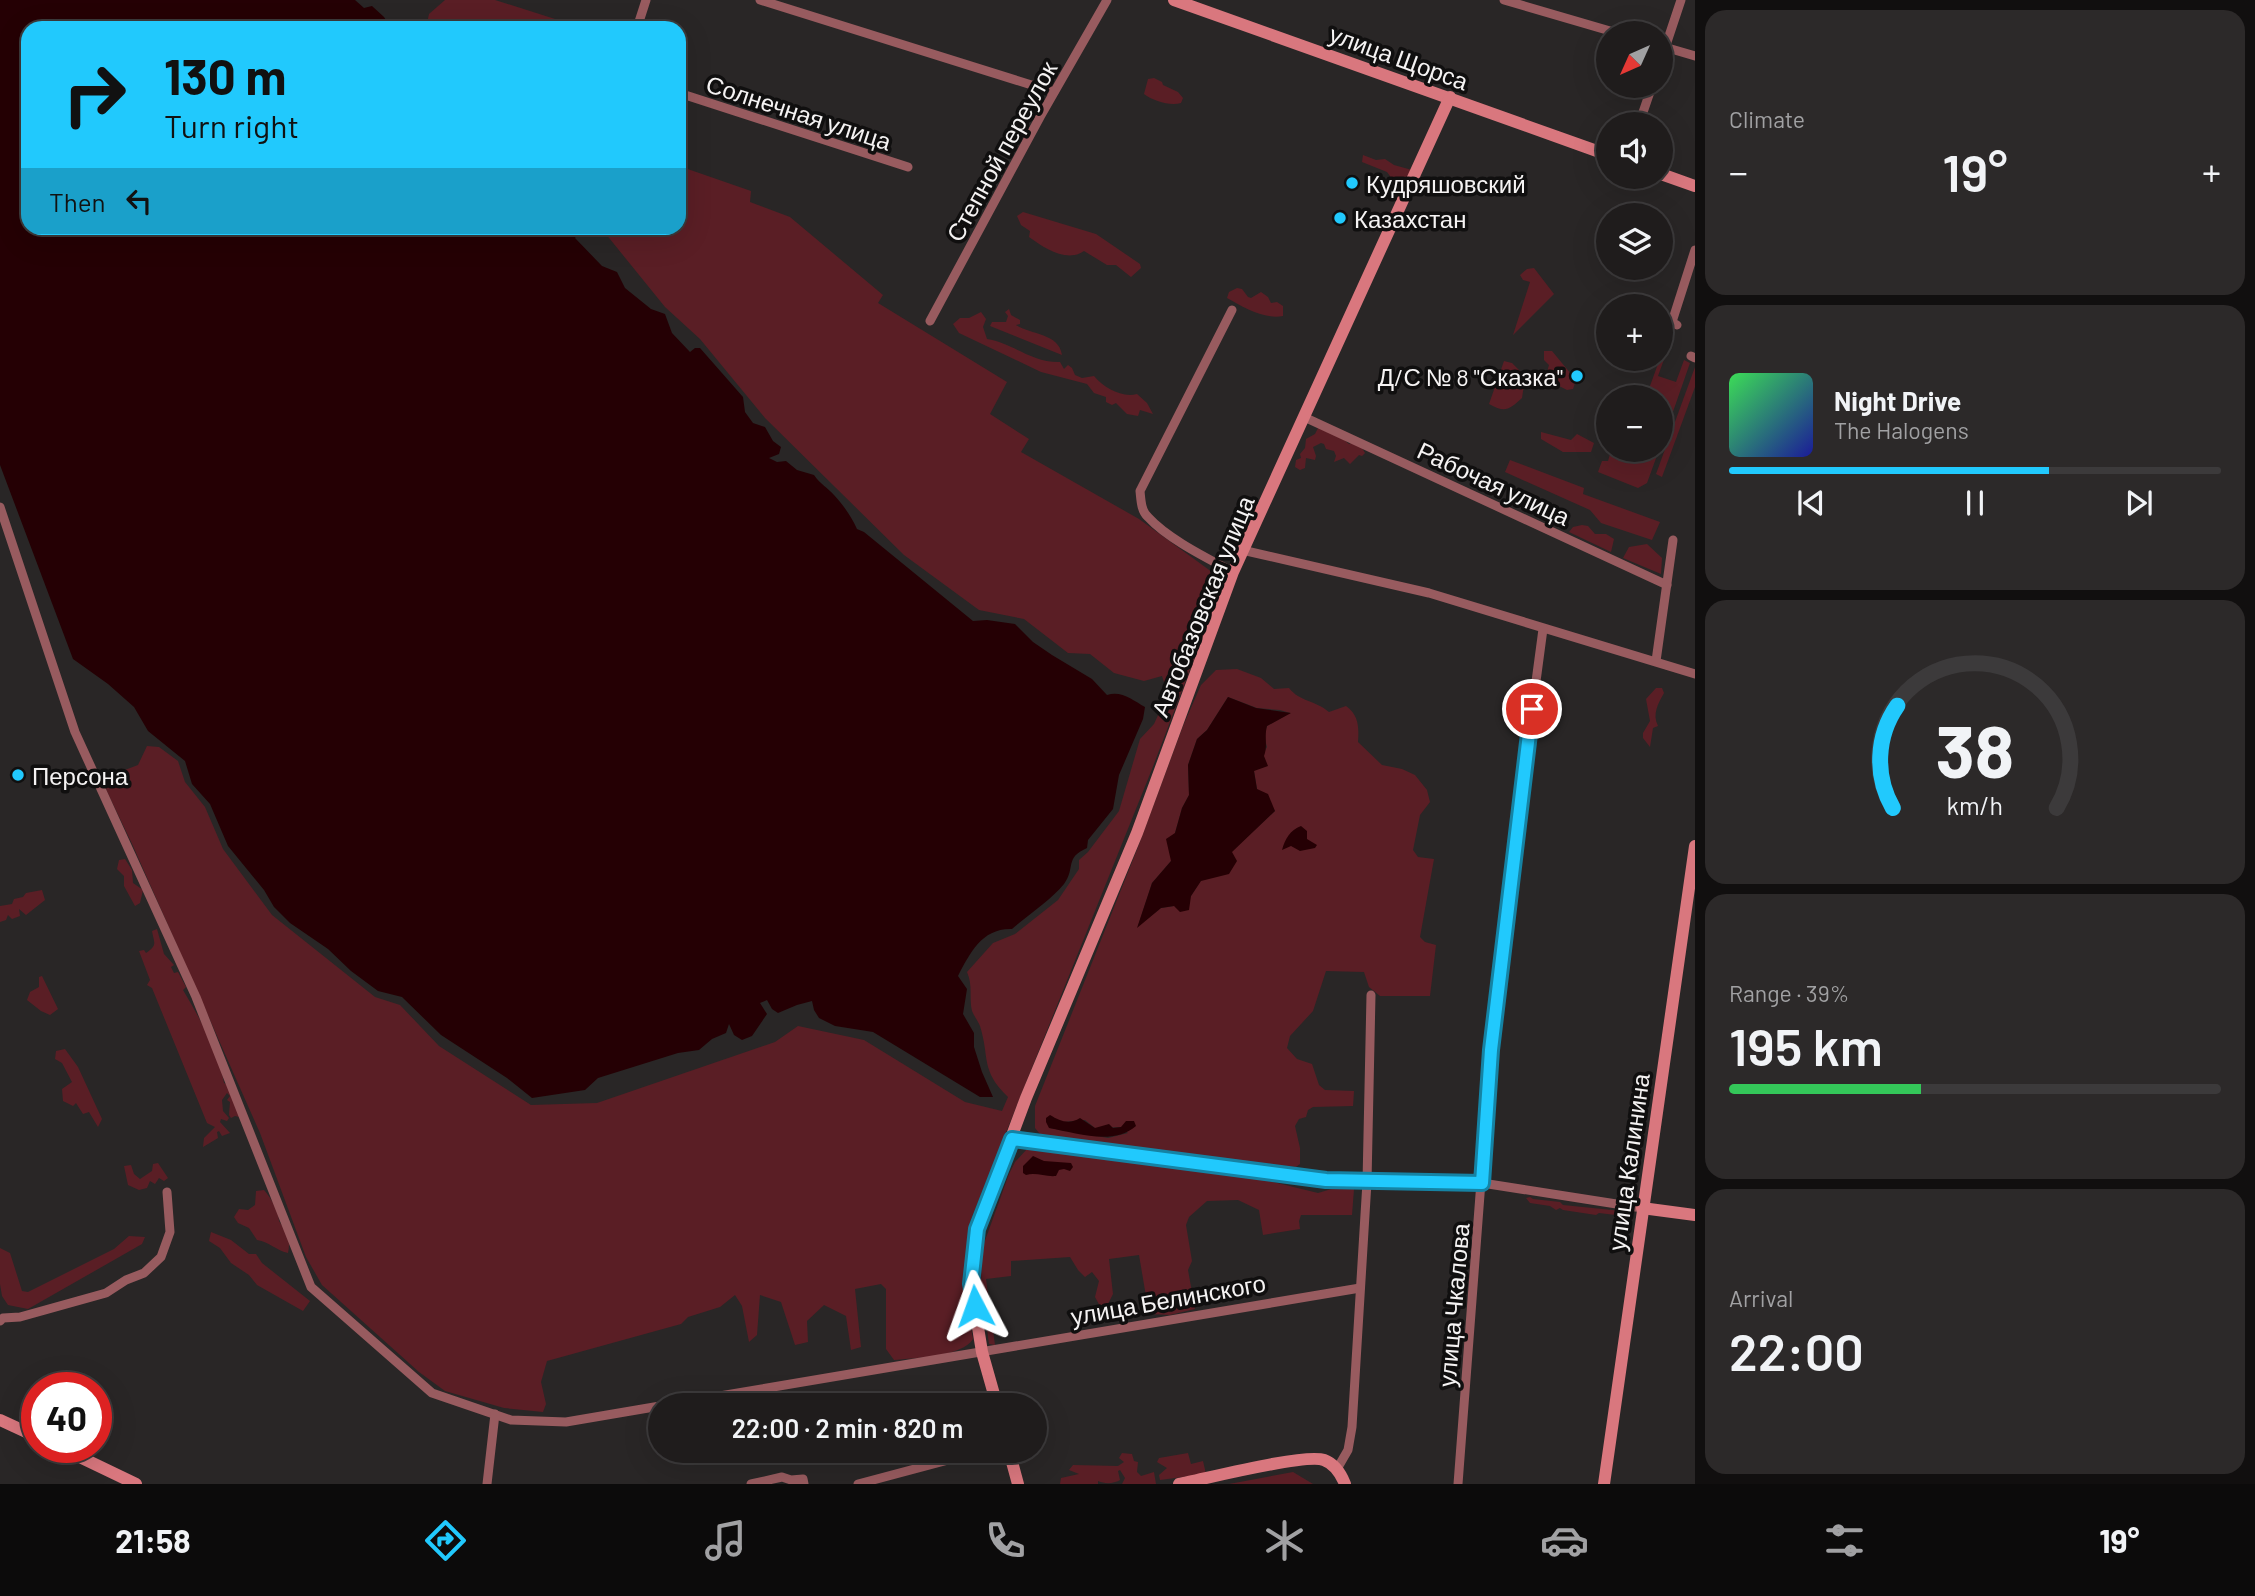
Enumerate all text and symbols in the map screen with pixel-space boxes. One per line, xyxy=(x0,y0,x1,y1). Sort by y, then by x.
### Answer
street label: улица Щорса xyxy=(1326,19,1473,96)
north arrow xyxy=(1596,21,1673,98)
map controls xyxy=(1596,21,1673,462)
text: 130 m xyxy=(164,46,286,105)
icon: right xyxy=(49,49,140,140)
street label: Степной переулок xyxy=(939,55,1063,246)
street label: Солнечная улица xyxy=(703,68,896,156)
text: Climate xyxy=(1729,105,1805,133)
text: Turn right xyxy=(164,106,299,144)
button: sound xyxy=(1596,112,1673,189)
text: 19° xyxy=(1942,140,2008,202)
text: − xyxy=(1729,148,1748,194)
text: + xyxy=(2202,148,2221,194)
place label: Кудряшовский xyxy=(1366,169,1526,198)
marker: Кудряшовский xyxy=(1344,175,1360,191)
icon: left xyxy=(120,182,158,220)
text: Then xyxy=(49,186,106,217)
button: layers xyxy=(1596,203,1673,280)
place label: Казахстан xyxy=(1354,204,1466,233)
marker: Казахстан xyxy=(1332,210,1348,226)
button: + xyxy=(1596,294,1673,371)
place label: Д/С № 8 "Сказка" xyxy=(1378,362,1563,391)
marker: Д/С № 8 "Сказка" xyxy=(1569,368,1585,384)
button: − xyxy=(1596,385,1673,462)
text: Night Drive xyxy=(1834,385,1961,416)
text: The Halogens xyxy=(1834,416,1969,444)
street label: Рабочая улица xyxy=(1413,435,1575,531)
icon: previous xyxy=(1792,484,1830,522)
icon: pause xyxy=(1956,484,1994,522)
icon: next xyxy=(2120,484,2158,522)
street label: Автобазовская улица xyxy=(1144,491,1260,721)
pin xyxy=(1502,679,1562,739)
icon: arrive xyxy=(1513,690,1551,728)
text: 38 xyxy=(1936,705,2014,793)
place label: Персона xyxy=(32,761,129,790)
marker: Персона xyxy=(10,767,26,783)
text: km/h xyxy=(1947,790,2003,820)
text: Range · 39% xyxy=(1729,979,1849,1007)
text: 195 km xyxy=(1729,1014,1883,1076)
street label: улица Калинина xyxy=(1601,1071,1655,1253)
street label: улица Чкалова xyxy=(1431,1221,1475,1388)
street label: улица Белинского xyxy=(1068,1268,1268,1330)
position arrow xyxy=(938,1269,1012,1343)
text: Arrival xyxy=(1729,1284,1793,1312)
text: 22:00 xyxy=(1729,1319,1864,1381)
speed limit sign: 40 xyxy=(21,1372,112,1463)
text: 22:00 · 2 min · 820 m xyxy=(732,1412,963,1443)
icon: directions xyxy=(421,1516,470,1565)
icon: music xyxy=(701,1516,750,1565)
icon: phone xyxy=(981,1516,1030,1565)
icon: climate xyxy=(1260,1516,1309,1565)
icon: car xyxy=(1540,1516,1589,1565)
icon: filters xyxy=(1820,1516,1869,1565)
text: 21:58 xyxy=(115,1521,191,1559)
text: 19° xyxy=(2099,1521,2140,1559)

